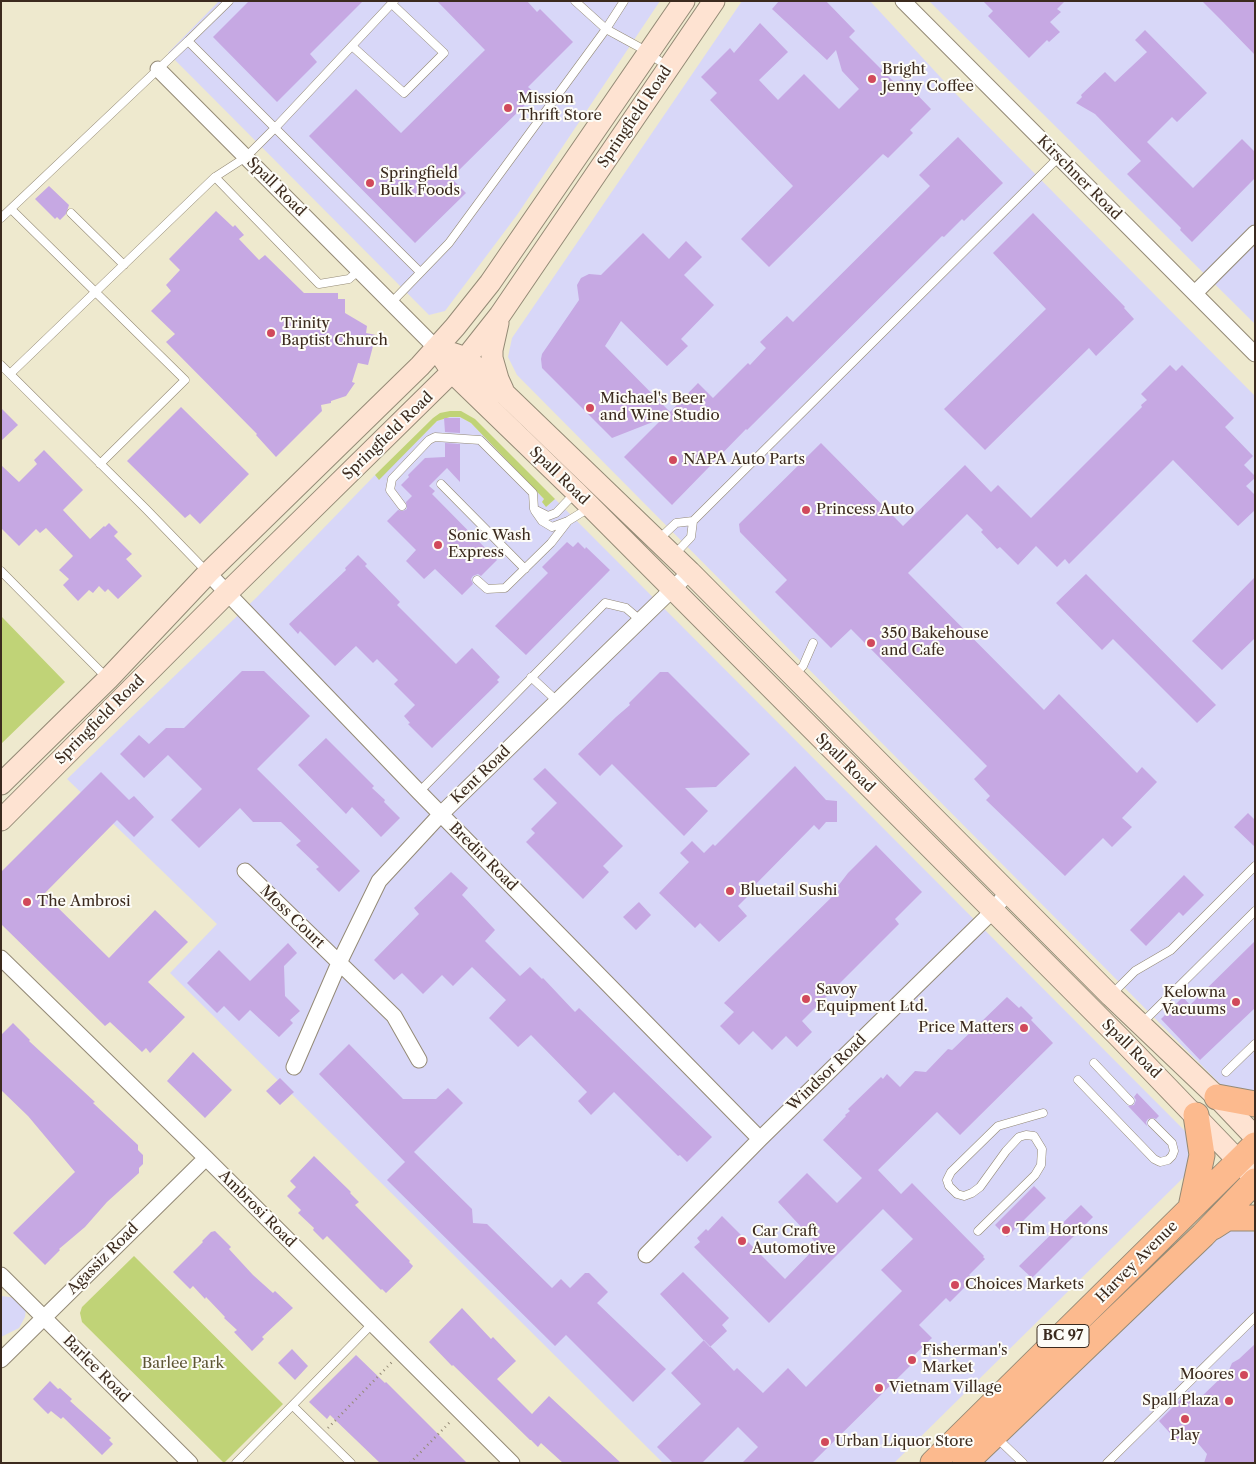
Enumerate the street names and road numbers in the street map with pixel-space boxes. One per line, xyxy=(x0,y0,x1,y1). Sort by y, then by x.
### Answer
street label: Springfield Road xyxy=(594,63,676,171)
street label: Kirschner Road xyxy=(1033,132,1125,224)
street label: Spall Road xyxy=(243,154,309,220)
street label: Springfield Road xyxy=(339,388,437,484)
street label: Spall Road xyxy=(525,443,593,509)
street label: Springfield Road xyxy=(52,672,148,768)
street label: Spall Road xyxy=(812,730,878,796)
street label: Kent Road xyxy=(448,742,514,808)
street label: Bredin Road xyxy=(445,819,521,895)
street label: Moss Court xyxy=(256,882,328,952)
street label: Spall Road xyxy=(1098,1016,1164,1082)
street label: Windsor Road xyxy=(784,1031,870,1115)
street label: Ambrosi Road xyxy=(215,1167,299,1251)
street label: Harvey Avenue xyxy=(1092,1217,1182,1307)
street label: Agassiz Road xyxy=(64,1220,142,1298)
road number: BC 97 xyxy=(1037,1324,1089,1348)
street label: Barlee Road xyxy=(59,1332,133,1406)

